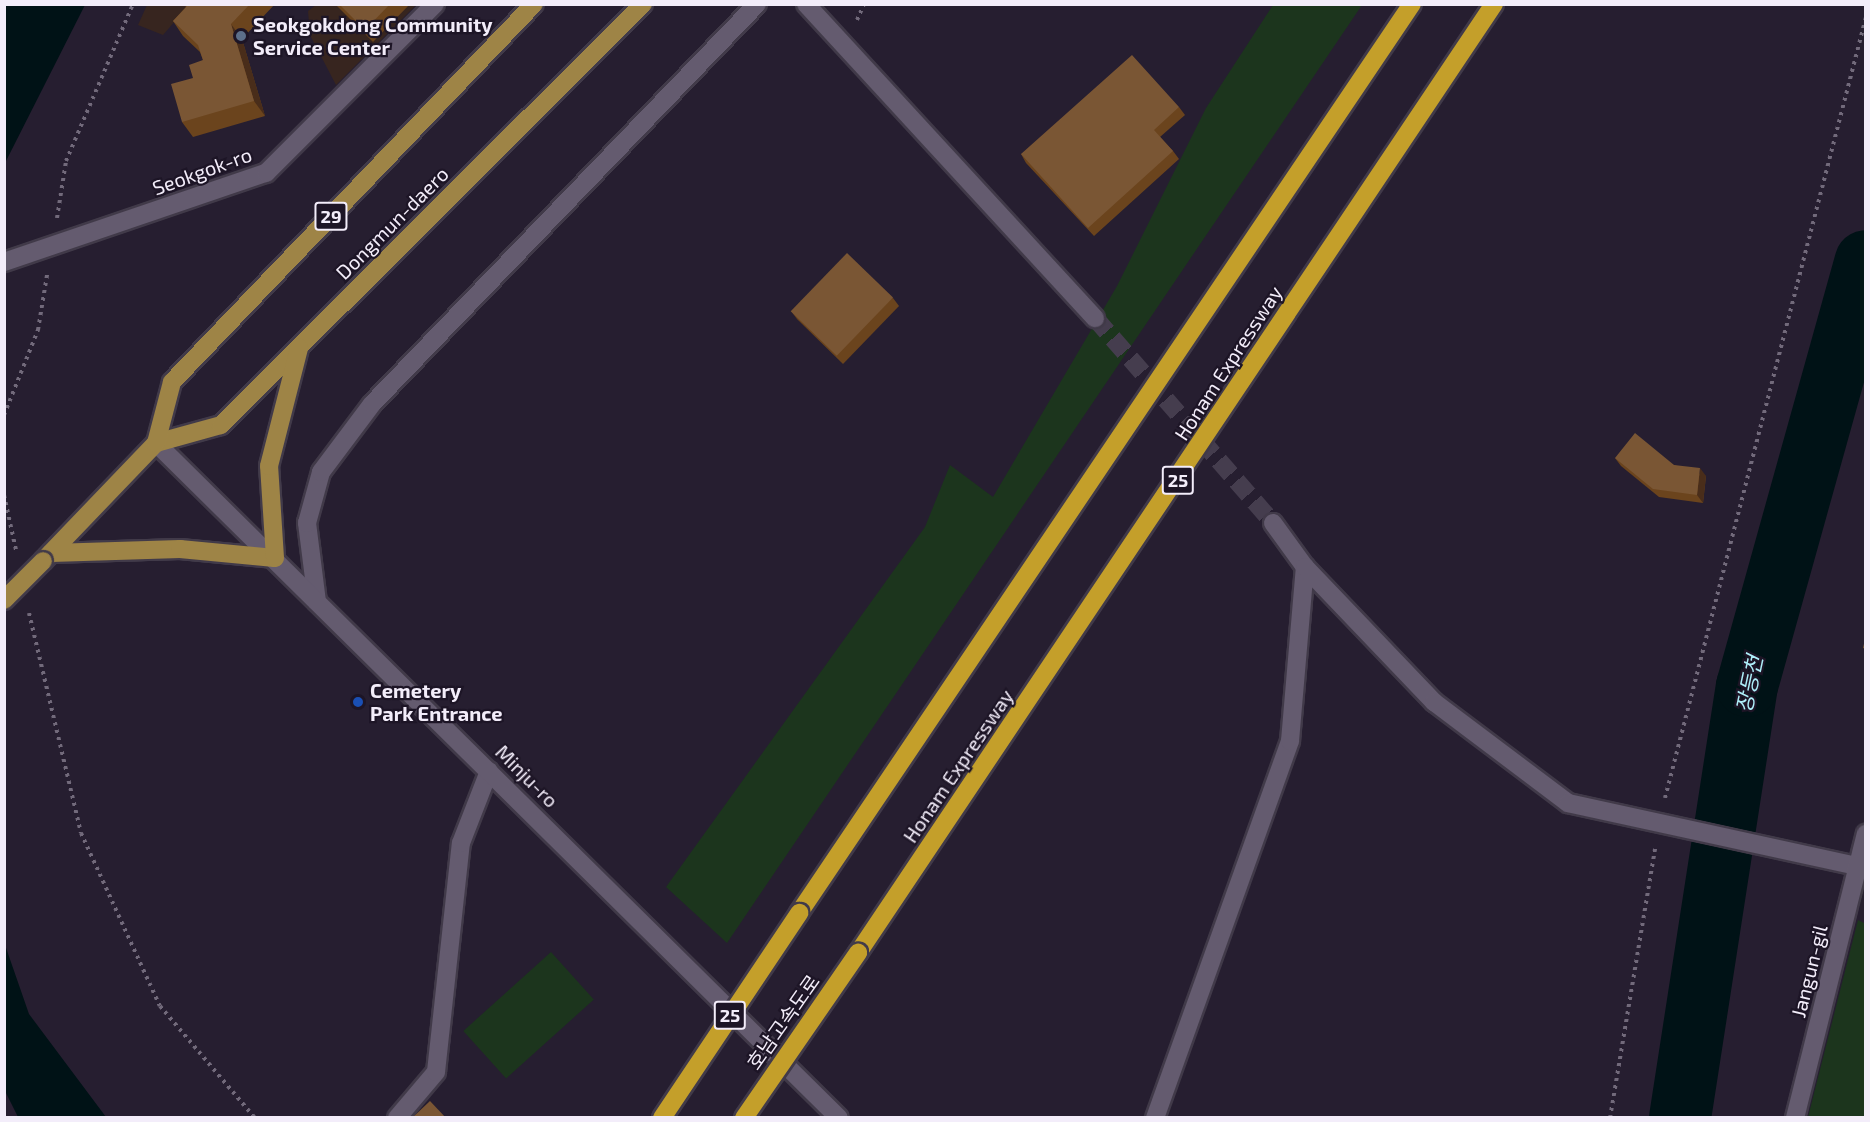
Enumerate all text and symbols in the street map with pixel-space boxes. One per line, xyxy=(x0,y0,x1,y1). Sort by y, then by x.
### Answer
place label: Seokgokdong Community Service Center xyxy=(253,13,493,60)
marker: Seokgokdong Community Service Center xyxy=(234,29,248,43)
street label: Seokgok-ro xyxy=(149,142,255,200)
street label: Dongmun-daero xyxy=(331,162,453,284)
road number: 29 xyxy=(313,201,349,231)
street label: Honam Expressway xyxy=(1169,281,1287,445)
road number: 25 xyxy=(1162,465,1194,495)
water label: 장등천 xyxy=(1731,653,1767,715)
place label: Cemetery Park Entrance xyxy=(370,678,503,725)
street label: Honam Expressway xyxy=(898,685,1018,847)
marker: Cemetery Park Entrance xyxy=(351,695,365,709)
street label: Minju-ro xyxy=(491,740,563,812)
street label: Jangun-gil xyxy=(1786,922,1832,1020)
street label: 호남고속도로 xyxy=(742,970,824,1074)
road number: 25 xyxy=(714,1000,746,1030)

